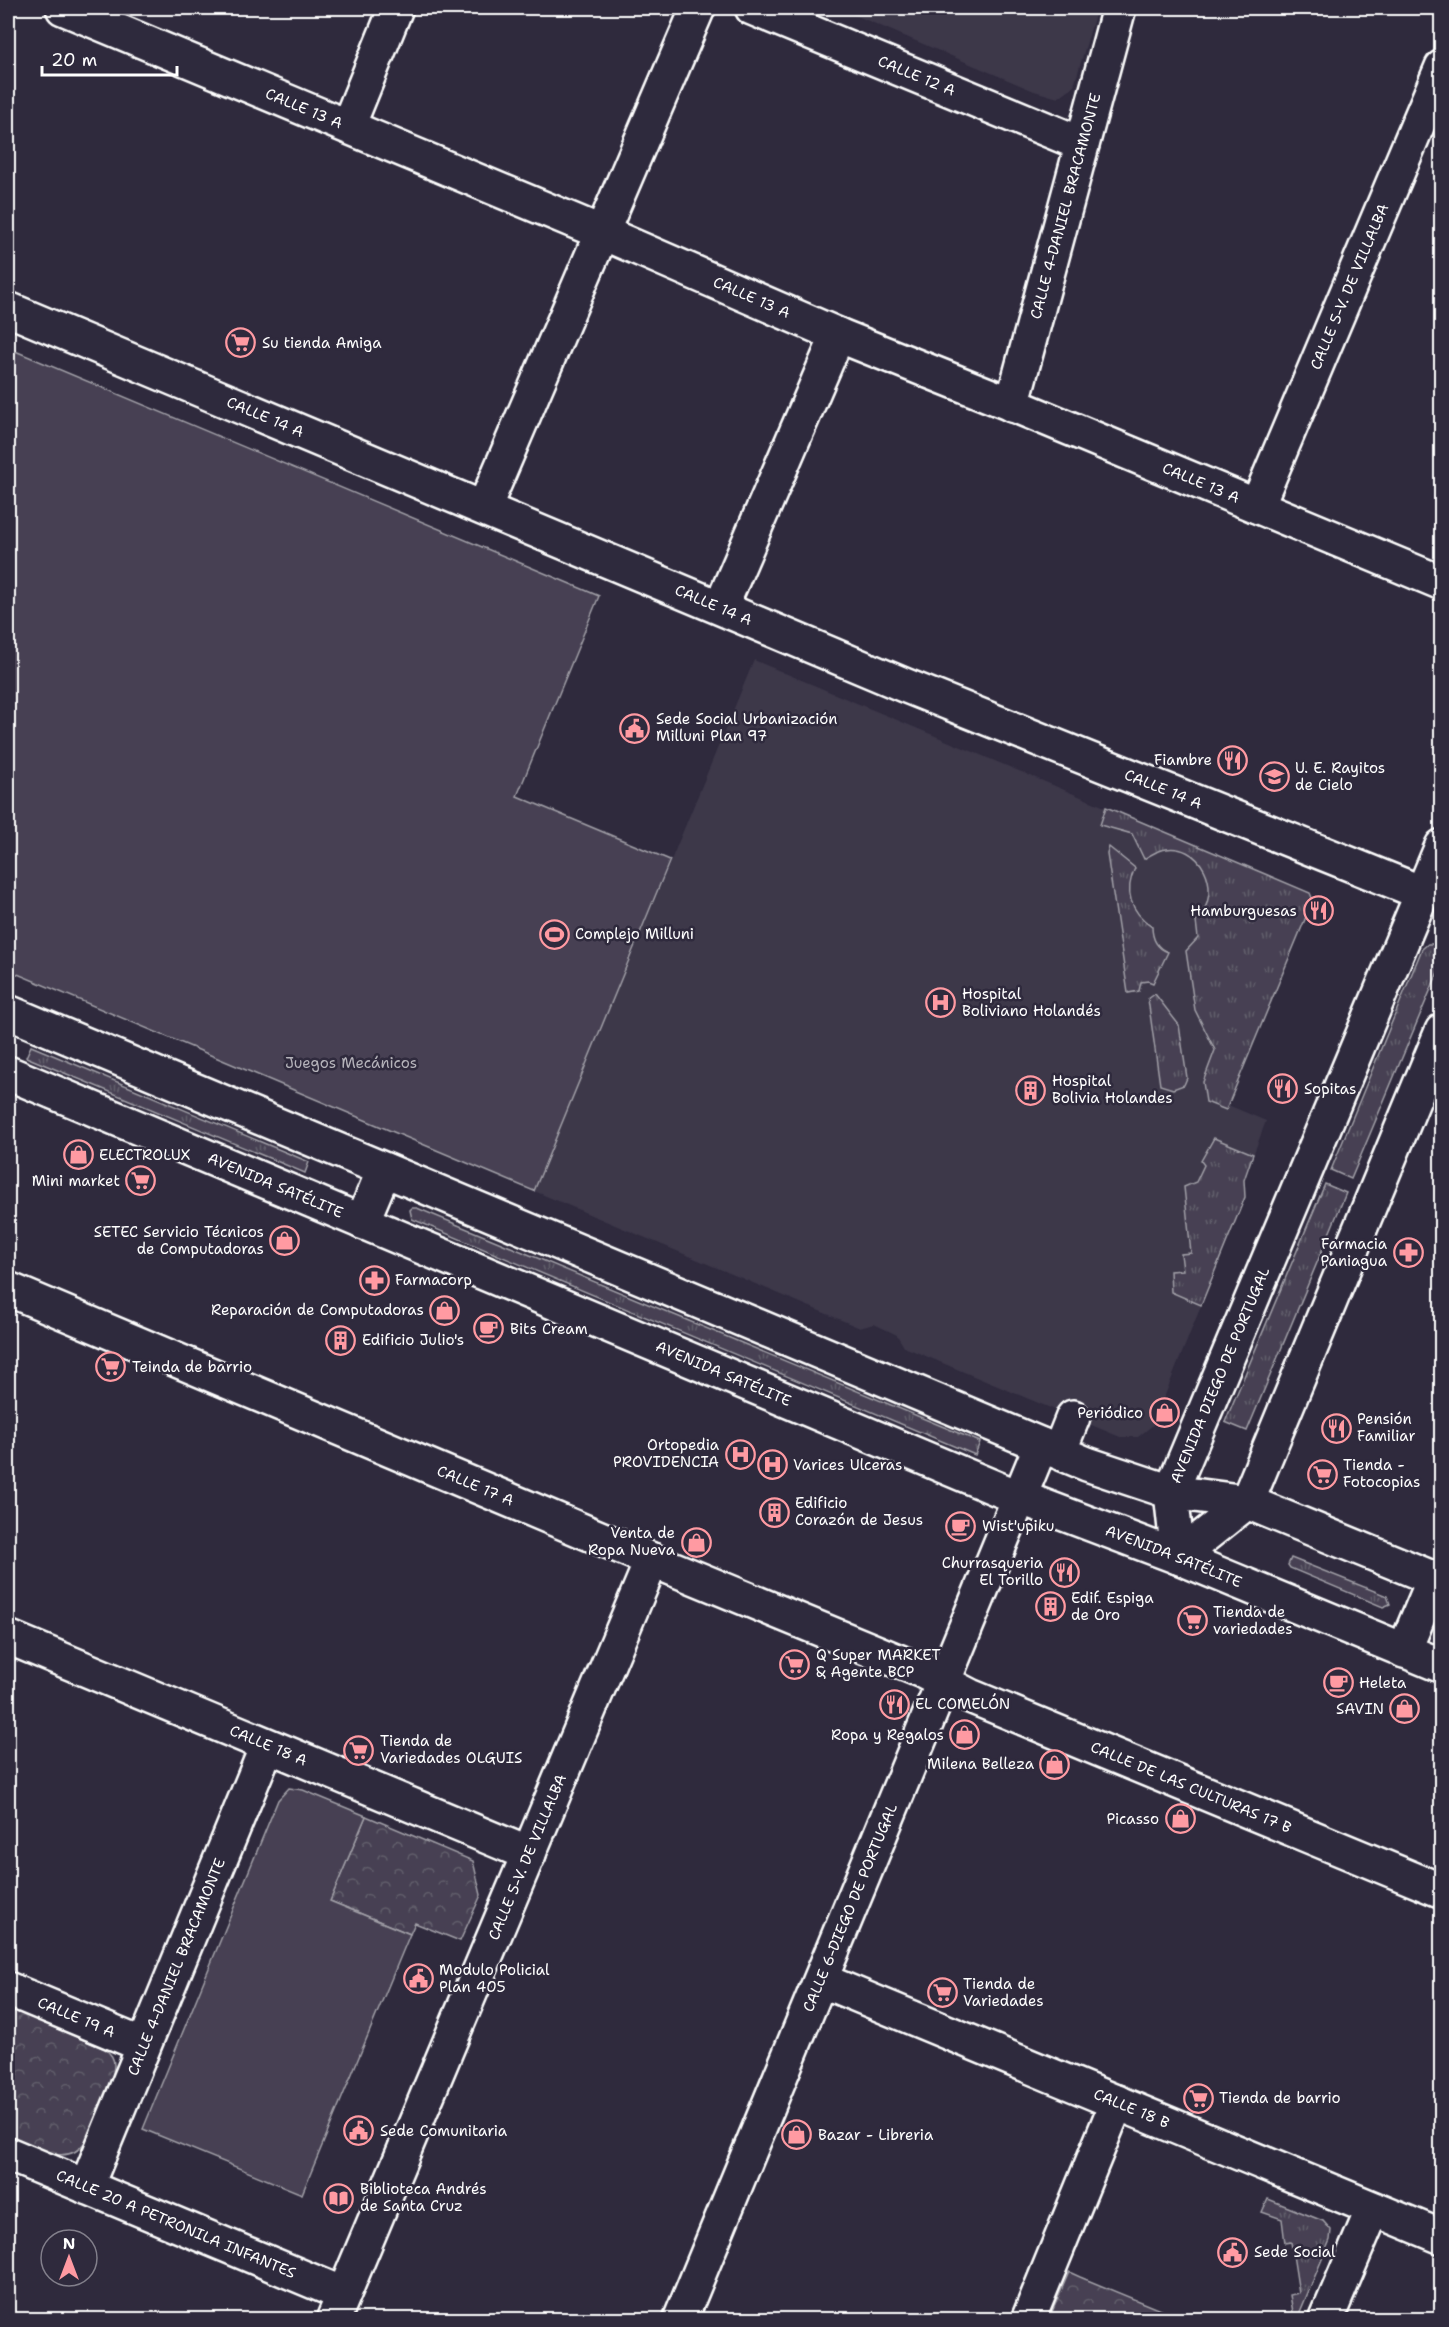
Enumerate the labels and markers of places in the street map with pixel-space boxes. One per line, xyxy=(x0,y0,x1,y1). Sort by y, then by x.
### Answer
supermarket icon: Su tienda Amiga xyxy=(225,327,257,359)
place label: Su tienda Amiga xyxy=(262,333,382,353)
place label: Sede Social Urbanización Milluni Plan 97 xyxy=(656,709,837,746)
public building icon: Sede Social Urbanización Milluni Plan 97 xyxy=(619,712,651,744)
restaurant icon: Fiambre xyxy=(1217,744,1249,776)
place label: Fiambre xyxy=(1154,750,1212,770)
place label: U. E. Rayitos de Cielo xyxy=(1295,758,1385,795)
school or university icon: U. E. Rayitos de Cielo xyxy=(1258,761,1290,793)
restaurant icon: Hamburguesas xyxy=(1302,895,1334,927)
place label: Hamburguesas xyxy=(1190,901,1297,921)
sports icon: Complejo Milluni xyxy=(538,918,570,950)
place label: Complejo Milluni xyxy=(575,924,694,944)
place label: Hospital Boliviano Holandés xyxy=(962,984,1101,1021)
hospital icon: Hospital Boliviano Holandés xyxy=(925,987,957,1019)
place label: Hospital Bolivia Holandes xyxy=(1052,1071,1173,1108)
restaurant icon: Sopitas xyxy=(1267,1073,1299,1105)
building icon: Hospital Bolivia Holandes xyxy=(1015,1074,1047,1106)
place label: Sopitas xyxy=(1304,1079,1357,1099)
shop icon: ELECTROLUX xyxy=(62,1139,94,1171)
place label: ELECTROLUX xyxy=(99,1145,191,1165)
supermarket icon: Mini market xyxy=(125,1165,157,1197)
place label: Mini market xyxy=(32,1171,120,1191)
place label: SETEC Servicio Técnicos de Computadoras xyxy=(94,1222,264,1259)
shop icon: SETEC Servicio Técnicos de Computadoras xyxy=(269,1225,301,1257)
place label: Farmacia Paniagua xyxy=(1321,1234,1388,1271)
pharmacy icon: Farmacia Paniagua xyxy=(1392,1237,1424,1269)
pharmacy icon: Farmacorp xyxy=(358,1264,390,1296)
place label: Farmacorp xyxy=(395,1270,472,1290)
shop icon: Reparación de Computadoras xyxy=(429,1294,461,1326)
place label: Reparación de Computadoras xyxy=(211,1300,424,1320)
cafe icon: Bits Cream xyxy=(473,1313,505,1345)
place label: Bits Cream xyxy=(510,1319,588,1339)
building icon: Edificio Julio's xyxy=(325,1324,357,1356)
place label: Edificio Julio's xyxy=(362,1330,464,1350)
supermarket icon: Teinda de barrio xyxy=(95,1351,127,1383)
place label: Teinda de barrio xyxy=(132,1357,252,1377)
shop icon: Periódico xyxy=(1148,1397,1180,1429)
place label: Periódico xyxy=(1077,1403,1143,1423)
place label: Pensión Familiar xyxy=(1357,1409,1416,1446)
restaurant icon: Pensión Familiar xyxy=(1320,1412,1352,1444)
place label: Ortopedia PROVIDENCIA xyxy=(613,1435,720,1472)
hospital icon: Ortopedia PROVIDENCIA xyxy=(724,1438,756,1470)
hospital icon: Varices Ulceras xyxy=(756,1449,788,1481)
place label: Varices Ulceras xyxy=(793,1455,902,1475)
place label: Tienda - Fotocopias xyxy=(1343,1455,1420,1492)
supermarket icon: Tienda - Fotocopias xyxy=(1306,1458,1338,1490)
place label: Edificio Corazón de Jesus xyxy=(795,1493,923,1530)
building icon: Edificio Corazón de Jesus xyxy=(758,1496,790,1528)
cafe icon: Wist'upiku xyxy=(945,1510,977,1542)
place label: Wist'upiku xyxy=(982,1516,1054,1536)
place label: Venta de Ropa Nueva xyxy=(588,1523,676,1560)
shop icon: Venta de Ropa Nueva xyxy=(680,1526,712,1558)
place label: Churrasqueria El Torillo xyxy=(942,1553,1044,1590)
restaurant icon: Churrasqueria El Torillo xyxy=(1048,1556,1080,1588)
place label: Edif. Espiga de Oro xyxy=(1071,1588,1154,1625)
building icon: Edif. Espiga de Oro xyxy=(1034,1591,1066,1623)
place label: Tienda de variedades xyxy=(1213,1602,1293,1639)
supermarket icon: Tienda de variedades xyxy=(1176,1605,1208,1637)
place label: Q Super MARKET & Agente BCP xyxy=(816,1645,941,1682)
supermarket icon: Q Super MARKET & Agente BCP xyxy=(779,1648,811,1680)
cafe icon: Heleta xyxy=(1322,1667,1354,1699)
place label: Heleta xyxy=(1359,1673,1407,1693)
restaurant icon: EL COMELÓN xyxy=(878,1688,910,1720)
place label: EL COMELÓN xyxy=(915,1693,1010,1714)
shop icon: SAVIN xyxy=(1389,1693,1421,1725)
place label: SAVIN xyxy=(1336,1699,1384,1719)
shop icon: Ropa y Regalos xyxy=(949,1719,981,1751)
place label: Ropa y Regalos xyxy=(831,1725,944,1745)
place label: Tienda de Variedades OLGUIS xyxy=(380,1731,522,1768)
supermarket icon: Tienda de Variedades OLGUIS xyxy=(343,1734,375,1766)
shop icon: Milena Belleza xyxy=(1039,1748,1071,1780)
place label: Milena Belleza xyxy=(927,1754,1035,1774)
shop icon: Picasso xyxy=(1164,1803,1196,1835)
place label: Picasso xyxy=(1106,1809,1159,1829)
place label: Modulo Policial Plan 405 xyxy=(439,1960,550,1997)
public building icon: Modulo Policial Plan 405 xyxy=(402,1963,434,1995)
place label: Tienda de Variedades xyxy=(963,1974,1044,2011)
supermarket icon: Tienda de Variedades xyxy=(926,1977,958,2009)
supermarket icon: Tienda de barrio xyxy=(1182,2082,1214,2114)
place label: Tienda de barrio xyxy=(1219,2088,1341,2108)
public building icon: Sede Comunitaria xyxy=(343,2115,375,2147)
shop icon: Bazar - Libreria xyxy=(781,2119,813,2151)
place label: Sede Comunitaria xyxy=(380,2121,508,2141)
place label: Bazar - Libreria xyxy=(818,2125,934,2145)
place label: Biblioteca Andrés de Santa Cruz xyxy=(360,2179,487,2216)
library icon: Biblioteca Andrés de Santa Cruz xyxy=(323,2182,355,2214)
public building icon: Sede Social xyxy=(1217,2236,1249,2268)
place label: Sede Social xyxy=(1254,2242,1336,2262)

